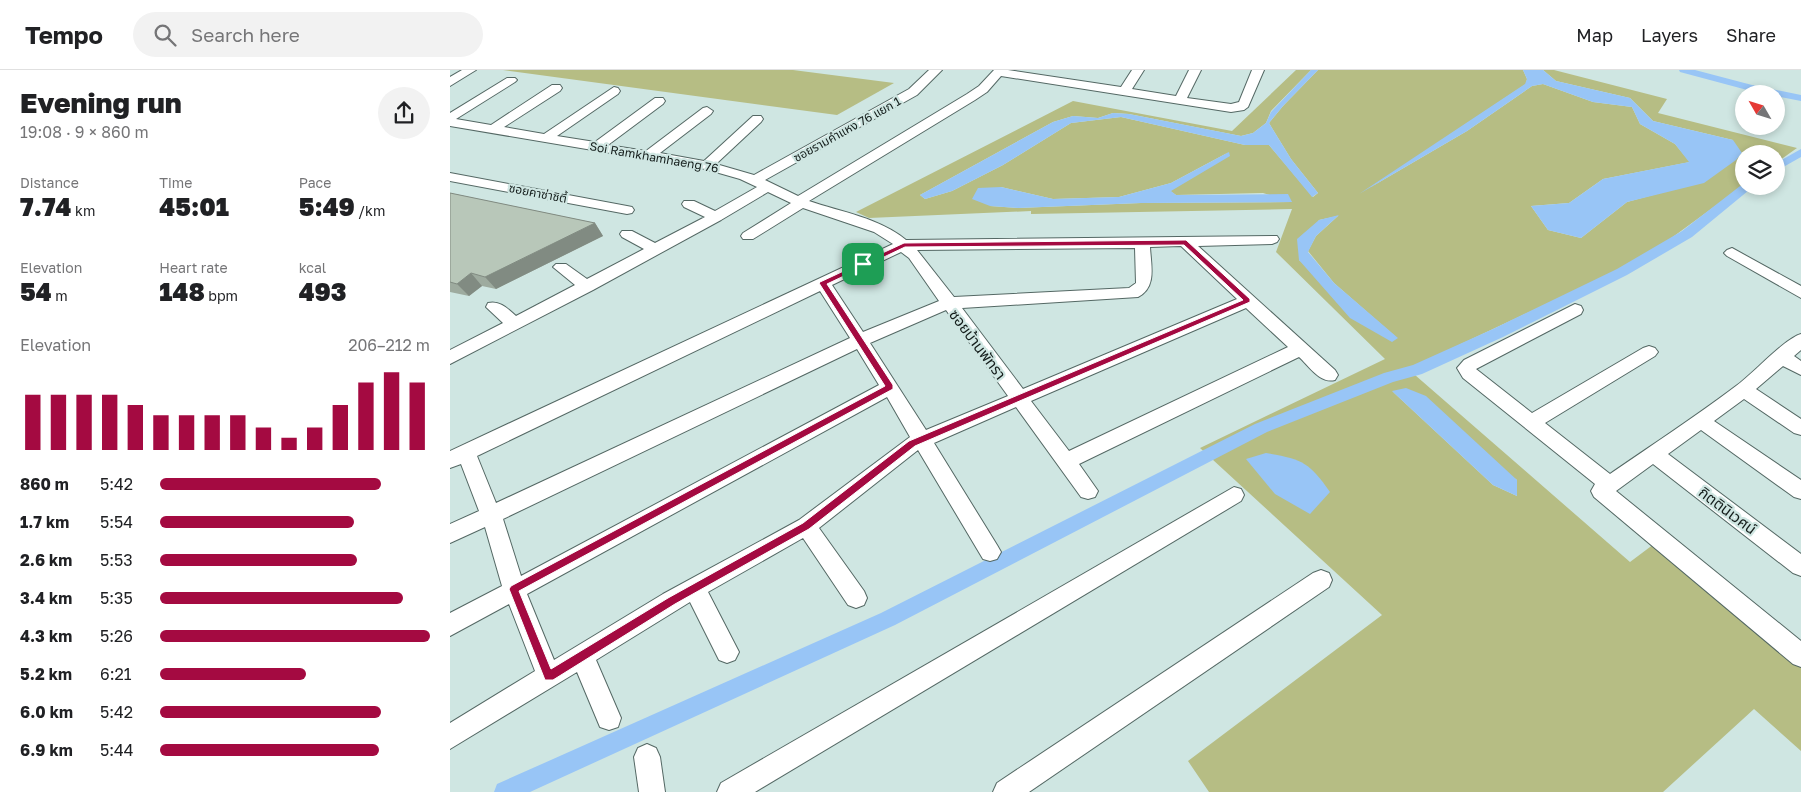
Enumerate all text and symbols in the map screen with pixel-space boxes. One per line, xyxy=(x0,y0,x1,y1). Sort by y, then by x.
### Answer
search box xyxy=(133,12,483,57)
text: Tempo xyxy=(25,20,103,49)
icon: search xyxy=(151,21,179,49)
text: Search here xyxy=(191,23,300,46)
text: Map xyxy=(1576,24,1613,46)
text: Layers xyxy=(1641,24,1698,46)
text: Share xyxy=(1726,24,1776,46)
north arrow xyxy=(1735,85,1785,135)
map controls xyxy=(1735,85,1785,195)
text: Evening run xyxy=(20,86,182,119)
button: share xyxy=(378,87,430,139)
street label: ซอยรามคำแหง 76 แยก 1 xyxy=(791,93,904,165)
text: 19:08 · 9 × 860 m xyxy=(20,122,149,142)
street label: Soi Ramkhamhaeng 76 xyxy=(588,138,720,176)
button: layers xyxy=(1735,145,1785,195)
text: Distance xyxy=(20,174,79,191)
text: Time xyxy=(159,174,192,191)
text: Pace xyxy=(299,174,331,191)
street label: ซอยคาซ่าซิตี้ xyxy=(508,179,568,206)
text: 7.74 xyxy=(20,191,71,222)
text: 45:01 xyxy=(159,191,229,222)
text: 5:49 xyxy=(299,191,355,222)
text: km xyxy=(71,202,95,219)
text: /km xyxy=(355,202,385,219)
pin xyxy=(842,243,884,285)
icon: arrive xyxy=(849,250,877,278)
text: Elevation xyxy=(20,259,82,276)
text: Heart rate xyxy=(159,259,228,276)
text: kcal xyxy=(299,259,326,276)
text: 54 xyxy=(20,276,52,307)
text: 148 xyxy=(159,276,205,307)
text: 493 xyxy=(299,276,347,307)
text: m xyxy=(52,287,68,304)
text: bpm xyxy=(205,287,238,304)
street label: ซอยบ้านพัทรา xyxy=(946,305,1010,383)
text: Elevation xyxy=(20,335,91,355)
text: 206–212 m xyxy=(348,335,430,355)
text: 860 m xyxy=(20,474,69,494)
text: 5:42 xyxy=(100,474,133,494)
street label: กิตตินิเวศน์ xyxy=(1696,482,1760,538)
text: 1.7 km xyxy=(20,512,69,532)
text: 5:54 xyxy=(100,512,133,532)
text: 2.6 km xyxy=(20,550,72,570)
text: 5:53 xyxy=(100,550,133,570)
text: 3.4 km xyxy=(20,588,72,608)
text: 5:35 xyxy=(100,588,133,608)
text: 4.3 km xyxy=(20,626,72,646)
text: 5:26 xyxy=(100,626,133,646)
text: 5.2 km xyxy=(20,664,72,684)
text: 6:21 xyxy=(100,664,132,684)
text: 6.0 km xyxy=(20,702,73,722)
text: 5:42 xyxy=(100,702,133,722)
text: 6.9 km xyxy=(20,740,73,760)
text: 5:44 xyxy=(100,740,134,760)

